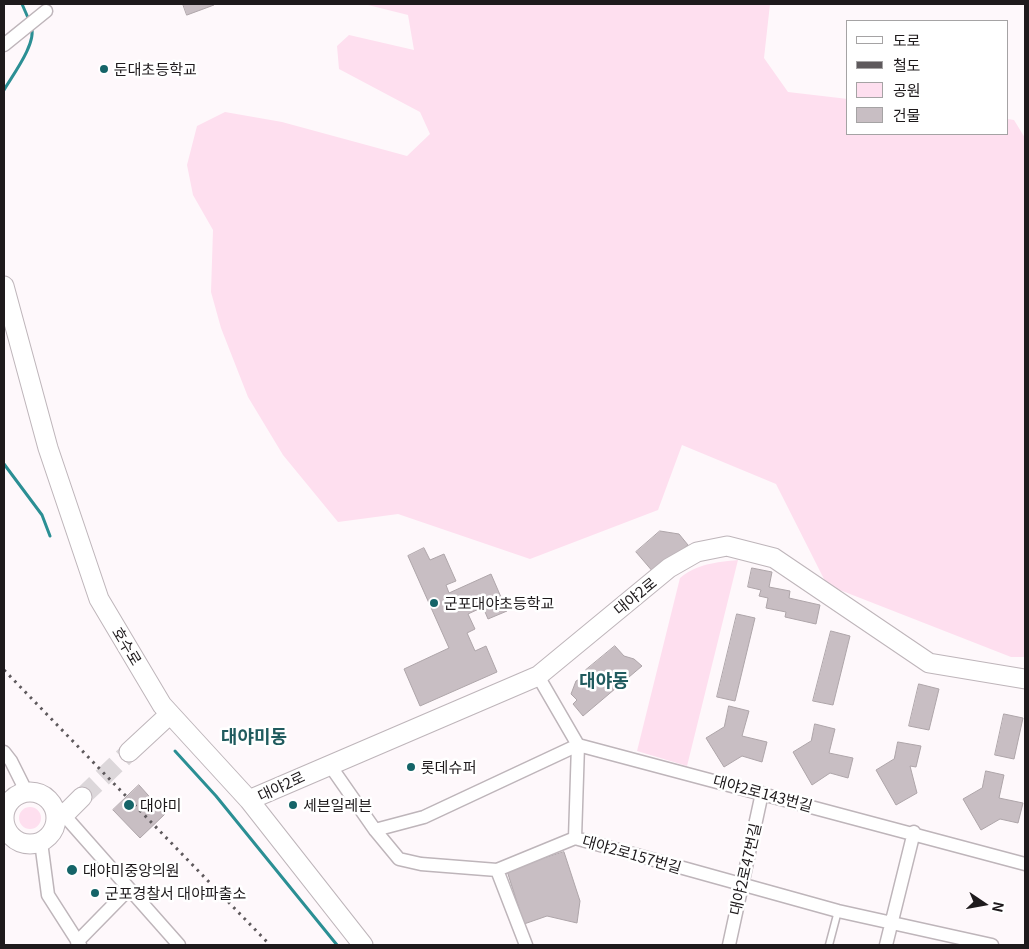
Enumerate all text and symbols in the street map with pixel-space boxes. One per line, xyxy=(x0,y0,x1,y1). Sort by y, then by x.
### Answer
legend xyxy=(846,20,1009,135)
text: 도로 xyxy=(893,29,921,50)
text: 철도 xyxy=(893,54,921,75)
place label: 둔대초등학교 xyxy=(114,60,197,78)
marker: 둔대초등학교 xyxy=(98,63,110,75)
text: 공원 xyxy=(893,79,921,100)
text: 건물 xyxy=(893,104,921,125)
street label: 대야2로 xyxy=(610,573,660,619)
place label: 군포대야초등학교 xyxy=(444,594,554,612)
marker: 군포대야초등학교 xyxy=(428,597,440,609)
street label: 호수로 xyxy=(109,624,145,668)
district label: 대야동 xyxy=(579,669,629,691)
district label: 대야미동 xyxy=(221,725,287,747)
place label: 롯데슈퍼 xyxy=(421,758,476,776)
marker: 롯데슈퍼 xyxy=(405,761,417,773)
street label: 대야2로 xyxy=(255,767,307,805)
street label: 대야2로143번길 xyxy=(711,771,815,815)
place label: 대야미 xyxy=(140,796,181,814)
place label: 세븐일레븐 xyxy=(303,796,372,814)
marker: 대야미 xyxy=(122,798,136,812)
marker: 세븐일레븐 xyxy=(287,799,299,811)
street label: 대야2로47번길 xyxy=(726,821,764,917)
street label: 대야2로157번길 xyxy=(580,831,684,877)
place label: 대야미중앙의원 xyxy=(83,861,180,879)
marker: 대야미중앙의원 xyxy=(65,863,79,877)
north arrow xyxy=(959,879,1009,929)
place label: 군포경찰서 대야파출소 xyxy=(105,884,246,902)
marker: 군포경찰서 대야파출소 xyxy=(89,887,101,899)
text: N xyxy=(988,900,1010,914)

